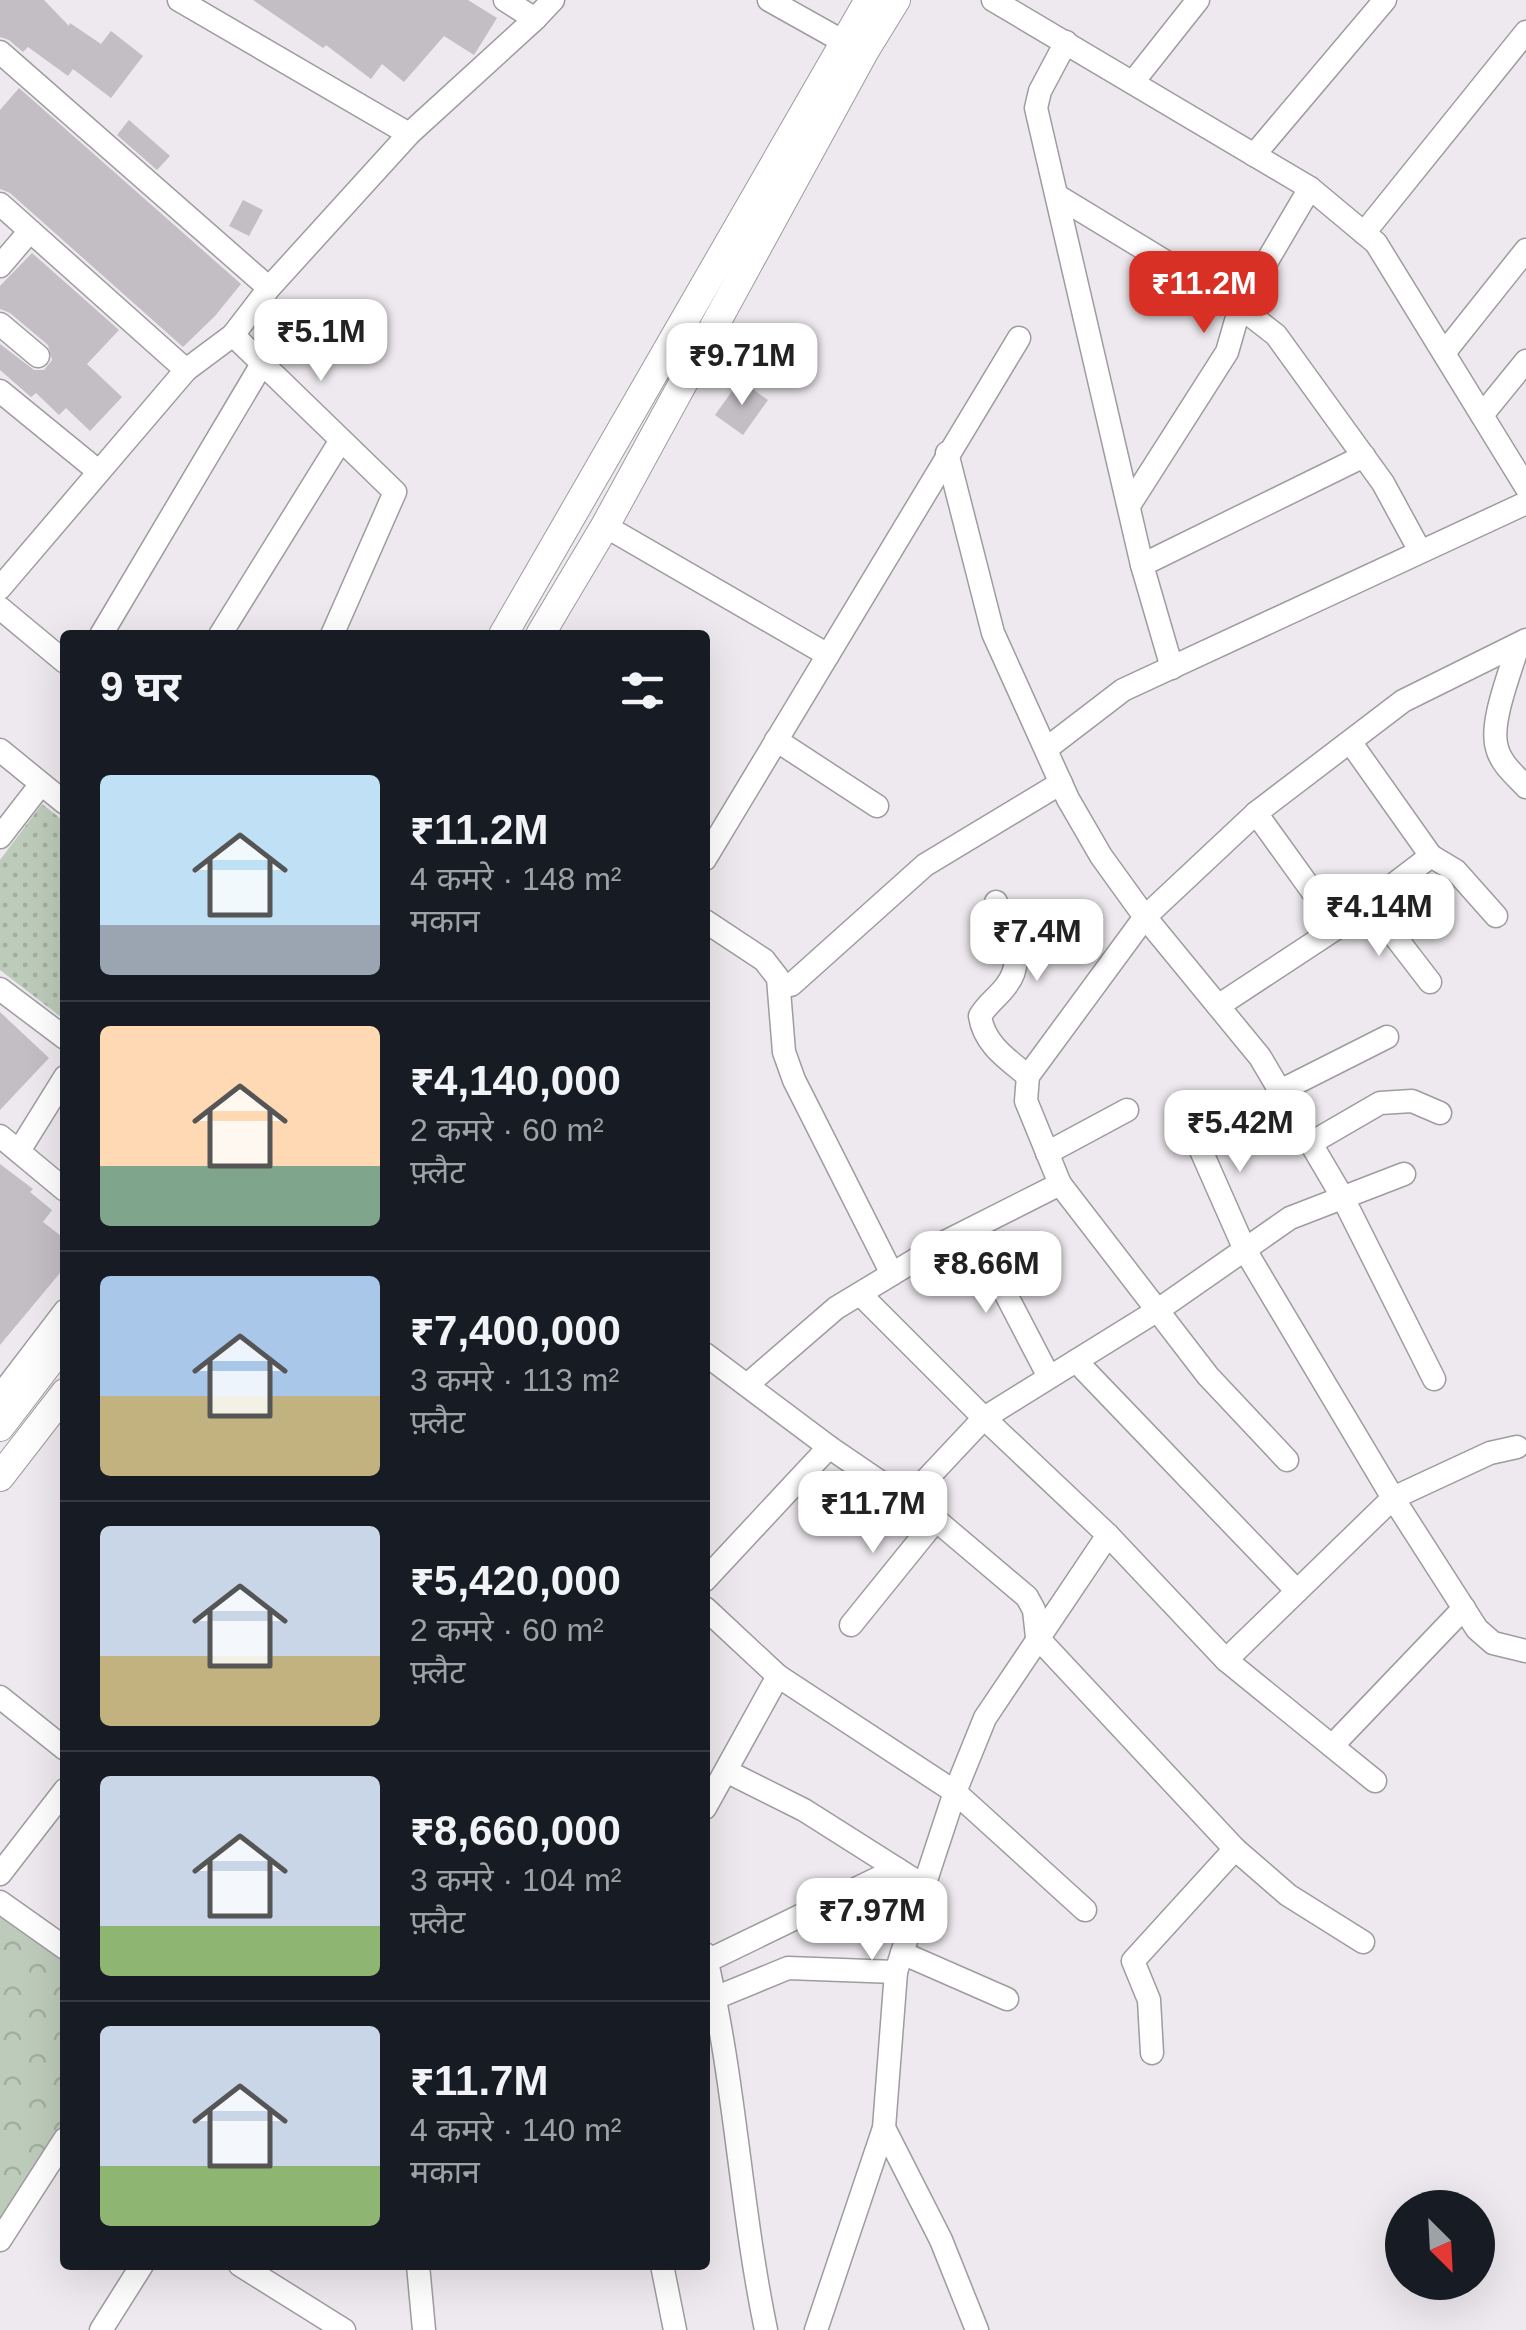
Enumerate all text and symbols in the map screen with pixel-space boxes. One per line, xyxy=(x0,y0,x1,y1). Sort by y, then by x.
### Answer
pin: ₹11.2M xyxy=(1123,251,1285,336)
text: ₹11.2M xyxy=(1151,265,1257,301)
pin: ₹5.1M xyxy=(251,299,391,384)
text: ₹5.1M xyxy=(276,313,366,349)
pin: ₹9.71M xyxy=(661,323,823,408)
text: ₹9.71M xyxy=(688,337,796,373)
text: 9 घर xyxy=(100,663,181,710)
icon: filters xyxy=(615,663,670,718)
text: ₹11.2M xyxy=(410,806,548,853)
icon: home xyxy=(180,815,300,935)
text: 4 कमरे · 148 m² xyxy=(410,861,622,897)
pin: ₹4.14M xyxy=(1298,874,1460,959)
text: ₹4.14M xyxy=(1325,888,1433,924)
pin: ₹7.4M xyxy=(967,899,1107,984)
text: मकान xyxy=(410,903,480,939)
text: ₹7.4M xyxy=(992,913,1082,949)
text: ₹4,140,000 xyxy=(410,1057,621,1104)
icon: home xyxy=(180,1066,300,1186)
pin: ₹5.42M xyxy=(1159,1090,1321,1175)
text: ₹5.42M xyxy=(1186,1104,1294,1140)
text: 2 कमरे · 60 m² xyxy=(410,1112,604,1148)
text: फ़्लैट xyxy=(410,1154,465,1190)
pin: ₹8.66M xyxy=(905,1231,1067,1316)
text: ₹8.66M xyxy=(932,1245,1040,1281)
text: ₹7,400,000 xyxy=(410,1307,621,1354)
icon: home xyxy=(180,1316,300,1436)
text: 3 कमरे · 113 m² xyxy=(410,1362,619,1398)
text: फ़्लैट xyxy=(410,1404,465,1440)
pin: ₹11.7M xyxy=(792,1471,954,1556)
text: ₹11.7M xyxy=(820,1485,926,1521)
text: ₹5,420,000 xyxy=(410,1557,621,1604)
icon: home xyxy=(180,1566,300,1686)
text: 2 कमरे · 60 m² xyxy=(410,1612,604,1648)
text: फ़्लैट xyxy=(410,1654,465,1690)
text: ₹8,660,000 xyxy=(410,1807,621,1854)
icon: home xyxy=(180,1816,300,1936)
text: 3 कमरे · 104 m² xyxy=(410,1862,622,1898)
pin: ₹7.97M xyxy=(791,1878,953,1963)
text: ₹7.97M xyxy=(818,1892,926,1928)
text: फ़्लैट xyxy=(410,1904,465,1940)
text: ₹11.7M xyxy=(410,2057,548,2104)
icon: home xyxy=(180,2066,300,2186)
text: 4 कमरे · 140 m² xyxy=(410,2112,622,2148)
text: मकान xyxy=(410,2154,480,2190)
north arrow xyxy=(1385,2190,1495,2300)
map controls xyxy=(1385,2190,1495,2300)

